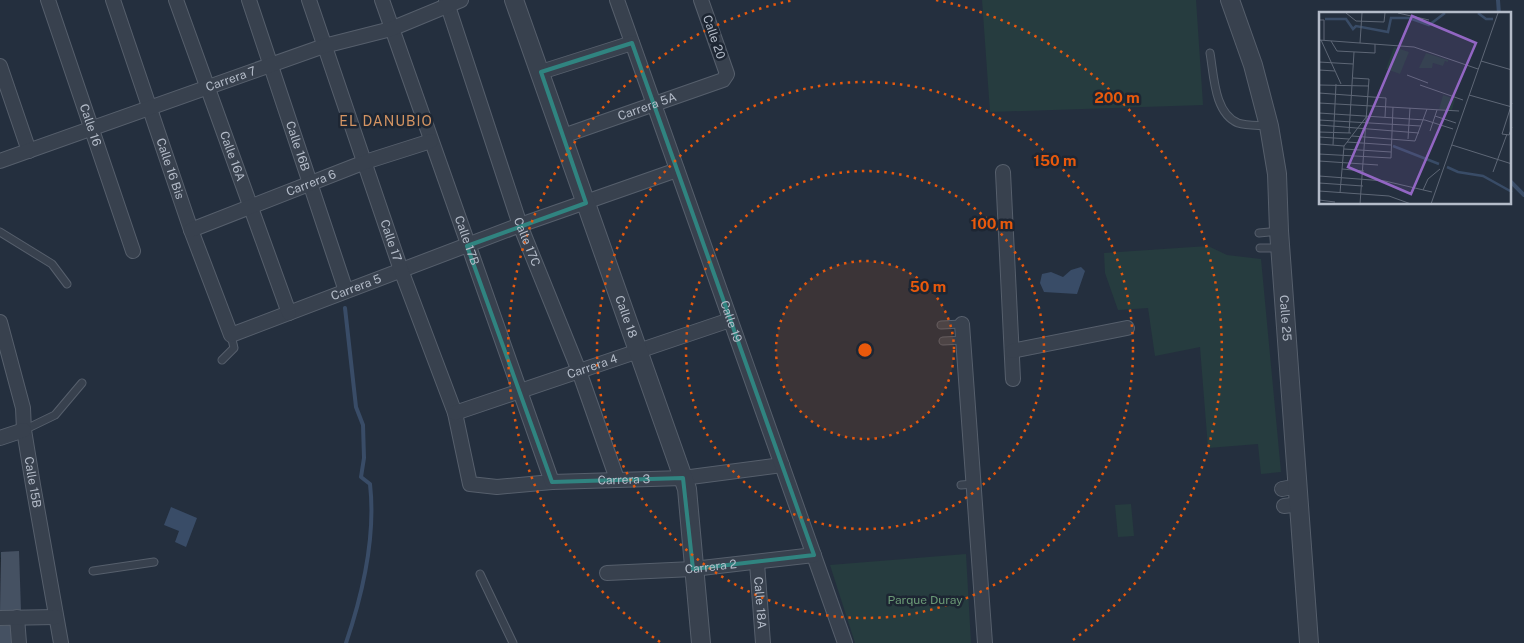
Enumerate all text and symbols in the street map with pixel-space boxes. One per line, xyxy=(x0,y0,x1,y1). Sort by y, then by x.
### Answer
inset map xyxy=(1319,12,1512,205)
street label: Calle 20 xyxy=(700,13,728,61)
street label: Carrera 7 xyxy=(204,64,258,94)
text: 200 m xyxy=(1094,89,1140,106)
street label: Carrera 5A xyxy=(616,90,679,123)
street label: Calle 16 xyxy=(77,102,104,148)
district label: EL DANUBIO xyxy=(339,113,433,129)
street label: Calle 16B xyxy=(283,119,313,173)
street label: Calle 16A xyxy=(217,129,248,184)
street label: Calle 16 Bis xyxy=(153,136,187,201)
text: 150 m xyxy=(1033,152,1077,169)
street label: Carrera 6 xyxy=(284,167,338,199)
street label: Calle 17B xyxy=(452,214,482,267)
text: 100 m xyxy=(971,215,1013,232)
street label: Calle 17C xyxy=(511,216,543,268)
street label: Calle 17 xyxy=(377,218,405,263)
street label: Carrera 5 xyxy=(329,271,383,303)
text: 50 m xyxy=(910,278,946,295)
street label: Calle 18 xyxy=(612,294,640,340)
street label: Calle 25 xyxy=(1277,295,1294,342)
street label: Calle 19 xyxy=(717,298,745,344)
centre of rings xyxy=(856,341,874,359)
street label: Carrera 4 xyxy=(565,351,620,382)
street label: Calle 15B xyxy=(21,456,44,509)
street label: Carrera 3 xyxy=(597,472,650,488)
street label: Carrera 2 xyxy=(685,557,737,576)
street label: Calle 18A xyxy=(751,576,769,630)
park label: Parque Duray xyxy=(887,593,963,607)

